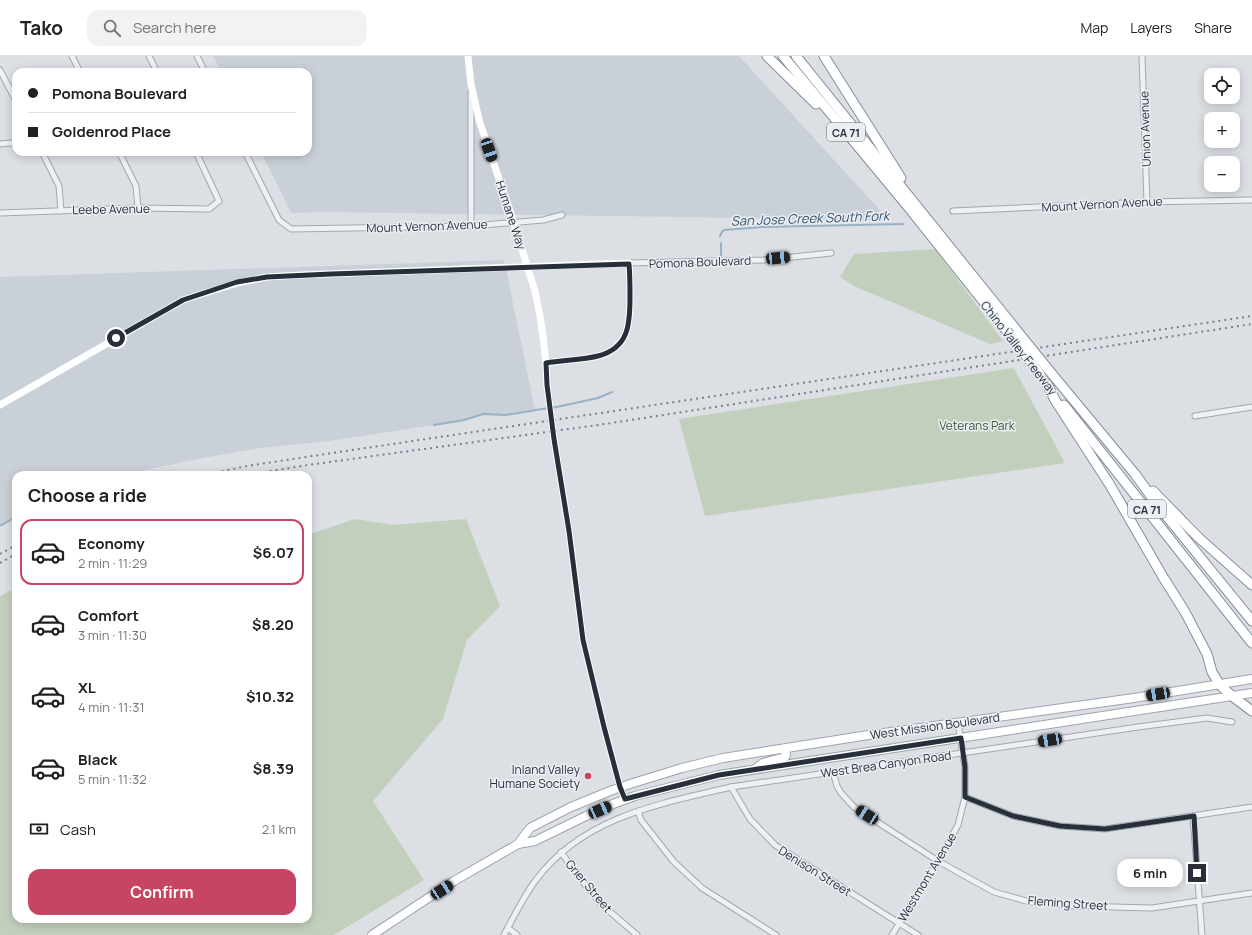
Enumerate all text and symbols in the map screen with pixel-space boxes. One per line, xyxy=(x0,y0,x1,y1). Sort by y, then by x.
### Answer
search box xyxy=(87,10,367,46)
text: Tako xyxy=(20,15,63,41)
icon: search xyxy=(101,17,123,39)
text: Search here xyxy=(133,17,216,38)
text: Map xyxy=(1080,18,1108,37)
text: Layers xyxy=(1130,18,1172,37)
text: Share xyxy=(1194,18,1232,37)
map controls xyxy=(1204,68,1240,192)
button: locate xyxy=(1204,68,1240,104)
text: Pomona Boulevard xyxy=(52,83,187,104)
street label: Union Avenue xyxy=(1135,91,1155,167)
button: + xyxy=(1204,112,1240,148)
text: Goldenrod Place xyxy=(52,121,171,142)
road number: CA 71 xyxy=(827,123,865,141)
car xyxy=(479,137,499,163)
button: − xyxy=(1204,156,1240,192)
street label: Humane Way xyxy=(492,178,530,253)
street label: Mount Vernon Avenue xyxy=(1041,192,1163,216)
street label: Leebe Avenue xyxy=(72,200,150,218)
water label: San Jose Creek South Fork xyxy=(730,206,892,230)
street label: Mount Vernon Avenue xyxy=(366,215,488,237)
car xyxy=(766,251,790,265)
street label: Pomona Boulevard xyxy=(648,252,752,272)
street label: Chino Valley Freeway xyxy=(977,297,1062,399)
route start xyxy=(107,329,125,347)
park label: Veterans Park xyxy=(939,417,1016,434)
text: Choose a ride xyxy=(28,483,147,507)
road number: CA 71 xyxy=(1128,500,1166,518)
text: Economy xyxy=(78,533,145,554)
icon: car xyxy=(30,534,66,570)
text: $6.07 xyxy=(253,542,294,563)
text: 2 min · 11:29 xyxy=(78,554,147,572)
text: Comfort xyxy=(78,605,139,626)
icon: car xyxy=(30,606,66,642)
text: $8.20 xyxy=(252,614,294,635)
text: 3 min · 11:30 xyxy=(78,626,147,644)
text: XL xyxy=(78,677,96,698)
icon: car xyxy=(30,678,66,714)
text: $10.32 xyxy=(246,686,294,707)
car xyxy=(1145,686,1171,702)
text: 4 min · 11:31 xyxy=(78,698,144,716)
street label: West Mission Boulevard xyxy=(869,708,1001,744)
car xyxy=(1037,732,1063,748)
street label: West Brea Canyon Road xyxy=(820,746,952,782)
text: Black xyxy=(78,749,117,770)
icon: car xyxy=(30,750,66,786)
text: $8.39 xyxy=(253,758,294,779)
place label: Inland Valley Humane Society xyxy=(490,761,581,792)
text: 5 min · 11:32 xyxy=(78,770,147,788)
marker: Inland Valley Humane Society xyxy=(583,771,593,781)
car xyxy=(587,800,613,820)
car xyxy=(854,803,880,827)
icon: cash xyxy=(28,818,50,840)
text: Cash xyxy=(60,819,96,840)
text: 2.1 km xyxy=(262,820,296,838)
street label: Westmont Avenue xyxy=(894,829,960,925)
street label: Denison Street xyxy=(775,842,855,900)
street label: Grier Street xyxy=(562,856,616,916)
callout: 6 min xyxy=(1117,859,1183,887)
text: 6 min xyxy=(1133,864,1167,882)
route end xyxy=(1188,864,1206,882)
button: Confirm xyxy=(28,869,296,915)
car xyxy=(429,878,455,902)
street label: Fleming Street xyxy=(1027,892,1109,914)

